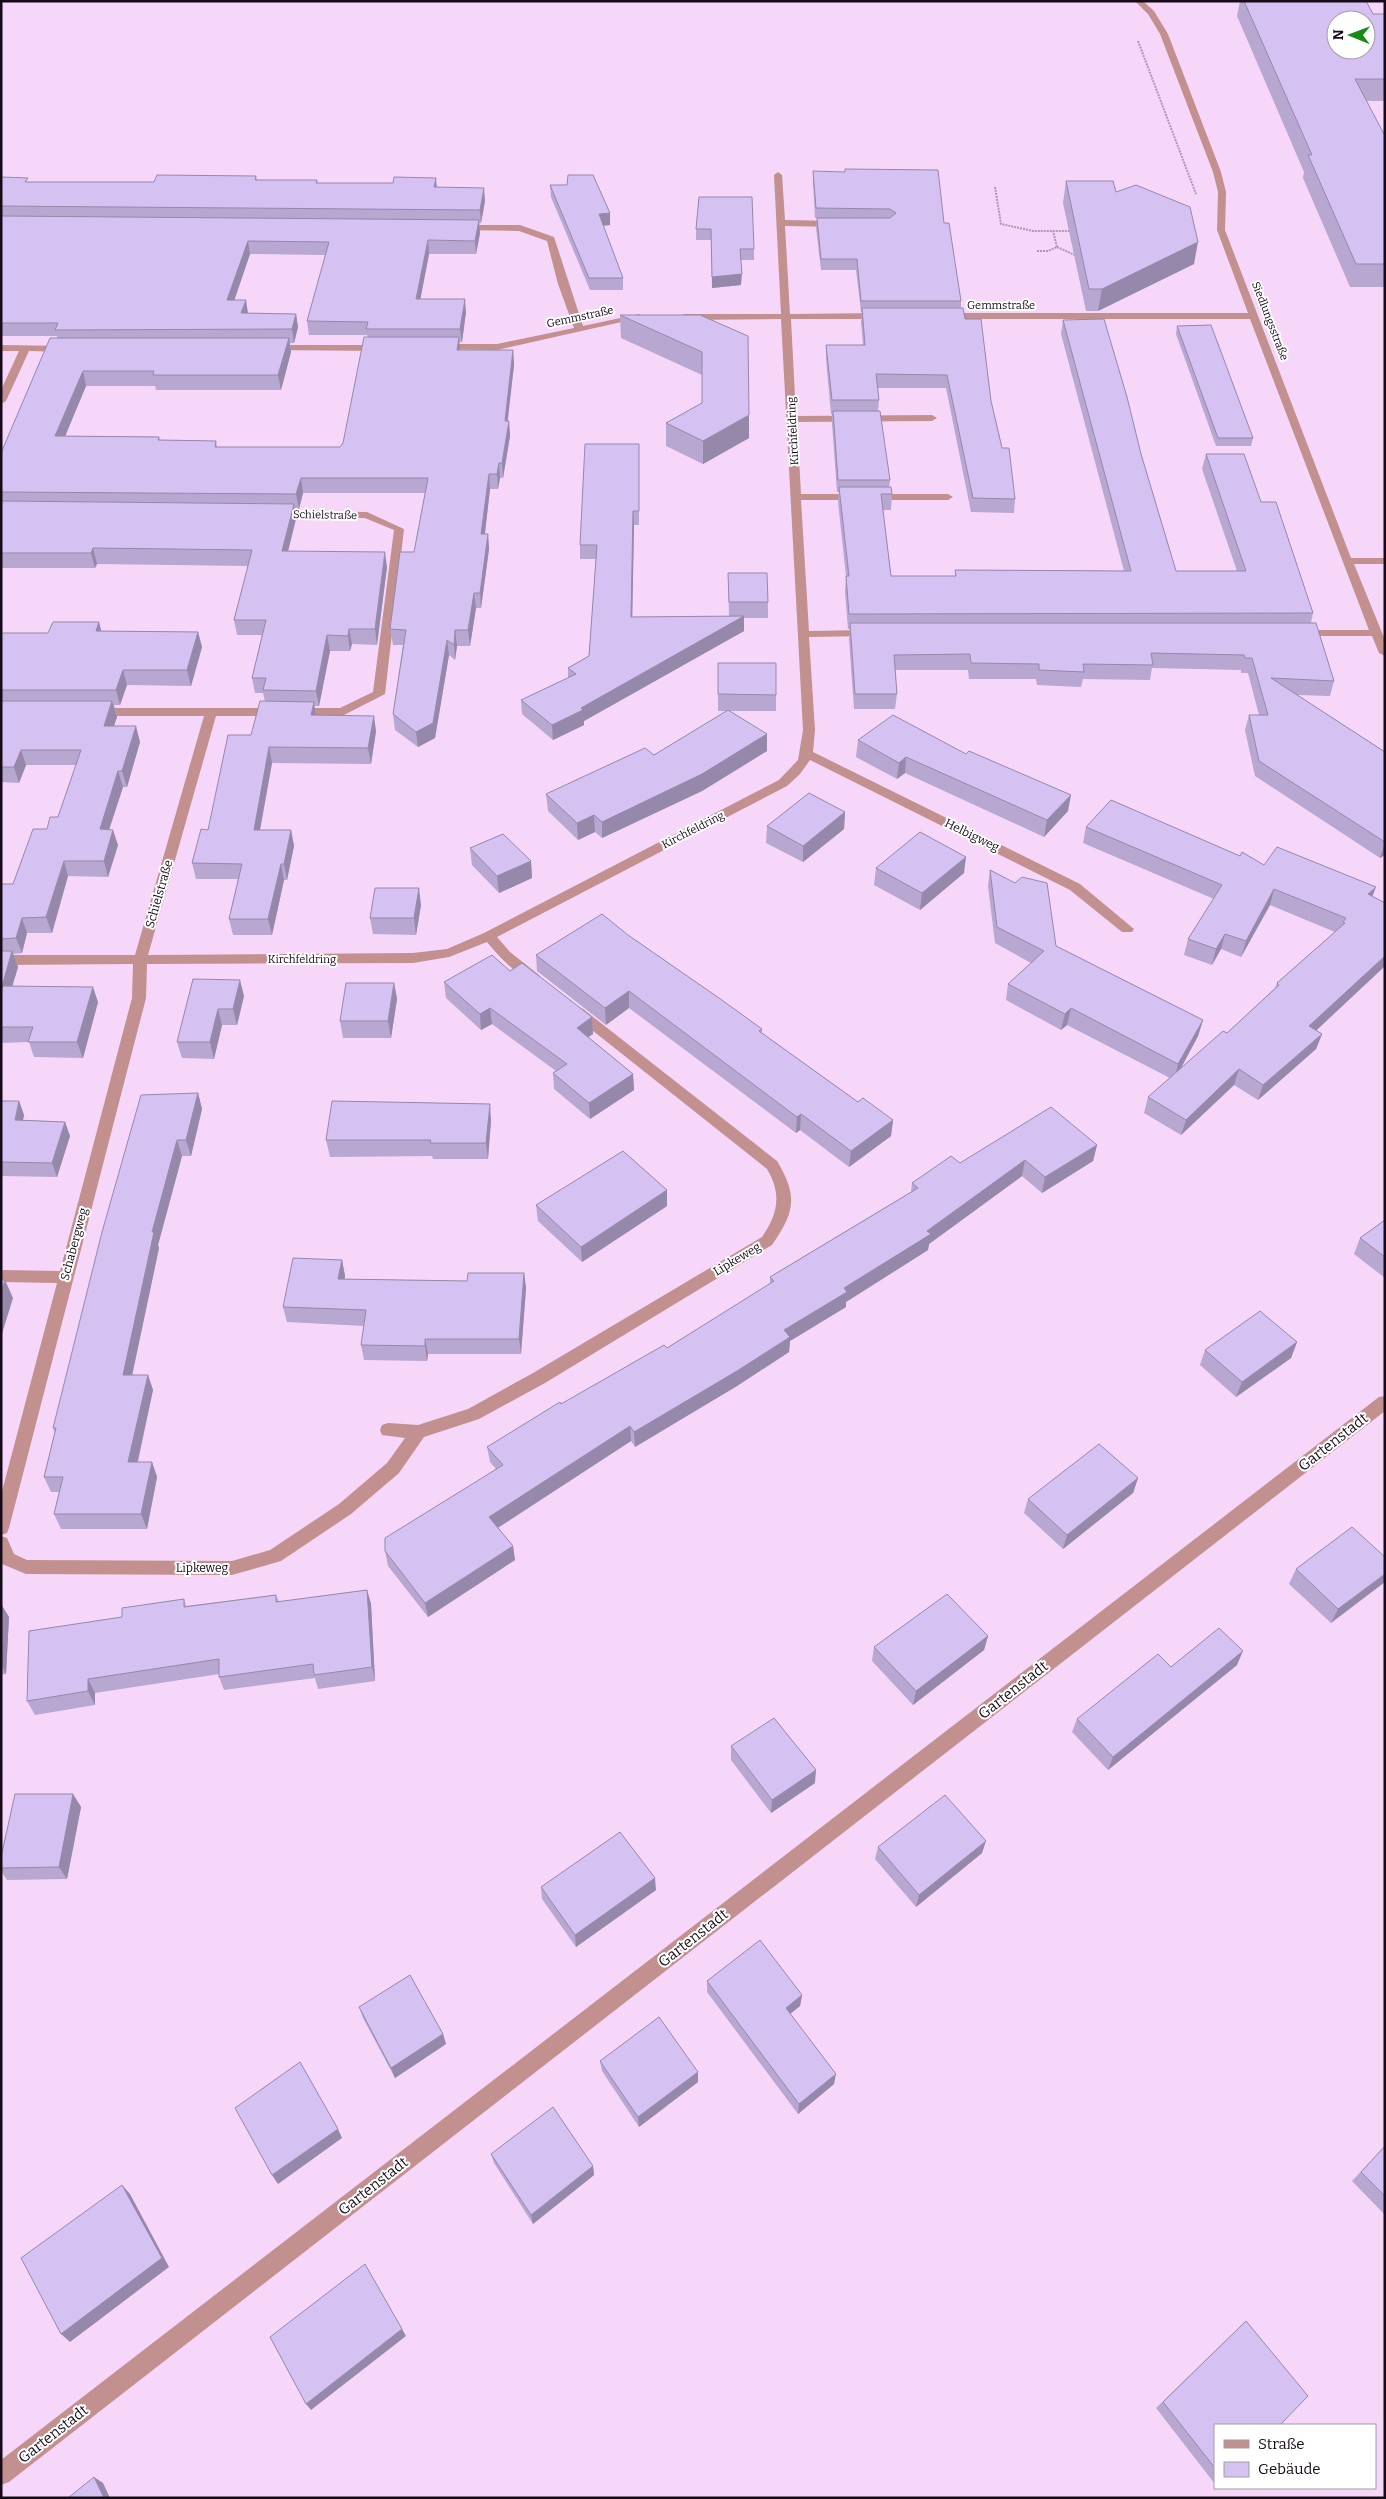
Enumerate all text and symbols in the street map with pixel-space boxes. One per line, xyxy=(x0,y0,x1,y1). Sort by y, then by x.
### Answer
north arrow xyxy=(1326,10,1376,60)
text: N xyxy=(1330,29,1347,40)
street label: Siedlungsstraße xyxy=(1249,280,1291,362)
street label: Gemmstraße xyxy=(967,299,1035,312)
street label: Gemmstraße xyxy=(545,304,615,330)
street label: Kirchfeldring xyxy=(785,397,801,465)
street label: Schielstraße xyxy=(293,508,357,522)
street label: Kirchfeldring xyxy=(660,809,726,851)
street label: Helbigweg xyxy=(942,816,1002,854)
street label: Schielstraße xyxy=(143,858,175,930)
street label: Kirchfeldring xyxy=(268,953,336,966)
street label: Schabergweg xyxy=(58,1206,91,1282)
street label: Lipkeweg xyxy=(711,1239,763,1279)
street label: Gartenstadt xyxy=(1295,1409,1372,1475)
street label: Lipkeweg xyxy=(176,1561,229,1575)
street label: Gartenstadt xyxy=(975,1657,1052,1723)
street label: Gartenstadt xyxy=(655,1905,732,1971)
street label: Gartenstadt xyxy=(335,2153,412,2219)
street label: Gartenstadt xyxy=(15,2401,92,2467)
legend xyxy=(1214,2424,1376,2489)
text: Straße xyxy=(1258,2435,1304,2453)
text: Gebäude xyxy=(1258,2460,1321,2478)

